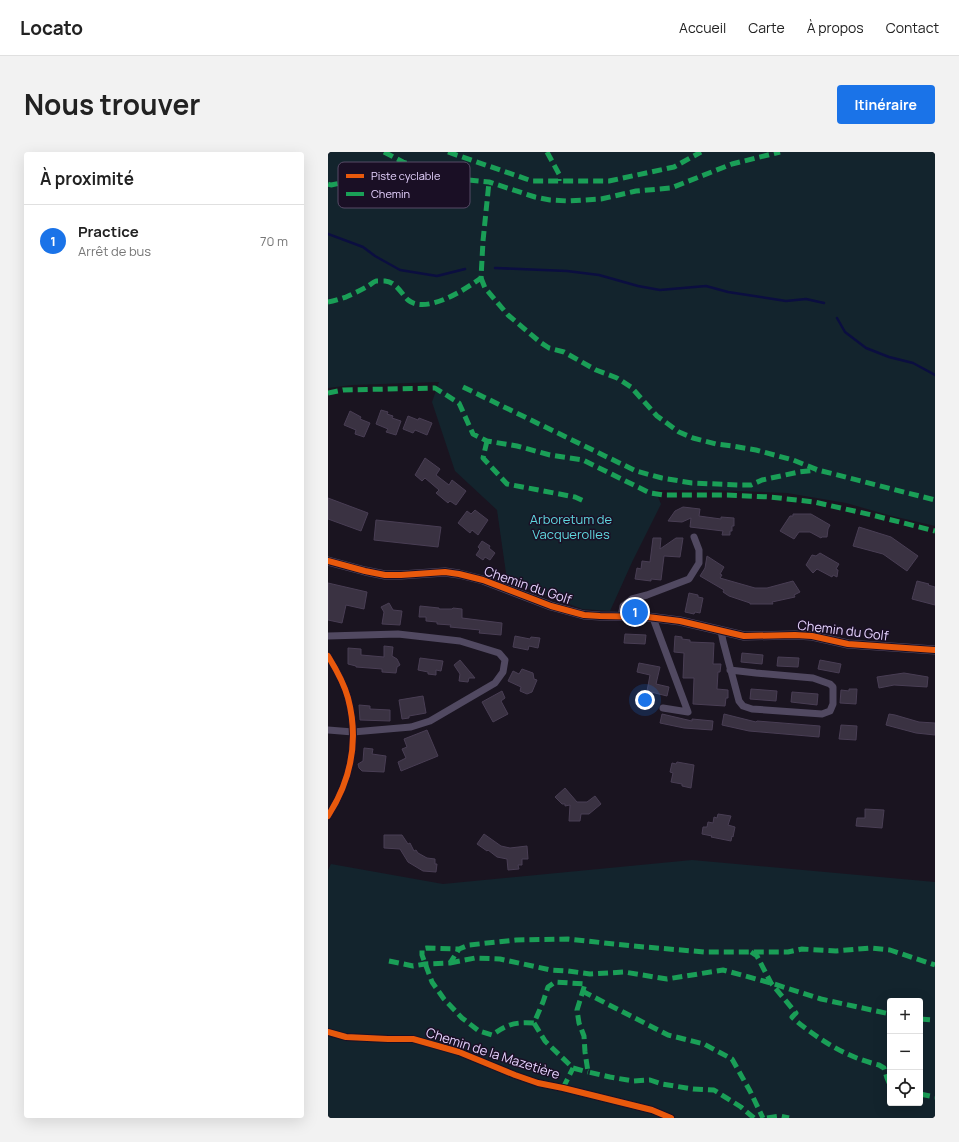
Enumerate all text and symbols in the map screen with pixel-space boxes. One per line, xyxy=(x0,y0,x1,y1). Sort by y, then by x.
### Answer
text: Locato xyxy=(20,15,83,41)
text: Accueil xyxy=(679,18,726,37)
text: Carte xyxy=(748,18,785,37)
text: À propos xyxy=(807,18,864,37)
text: Contact xyxy=(886,18,939,37)
text: Nous trouver xyxy=(24,85,200,123)
button: Itinéraire xyxy=(837,85,935,124)
legend xyxy=(338,162,470,208)
text: À proximité xyxy=(40,167,134,190)
text: Piste cyclable xyxy=(371,168,441,183)
text: Chemin xyxy=(371,186,410,201)
text: Practice xyxy=(78,221,139,242)
text: 1 xyxy=(50,232,56,250)
text: 70 m xyxy=(260,232,288,250)
text: Arrêt de bus xyxy=(78,242,151,260)
park label: Arboretum de Vacquerolles xyxy=(530,510,613,543)
street label: Chemin du Golf xyxy=(482,562,574,609)
pin: 1 xyxy=(622,597,648,627)
street label: Chemin du Golf xyxy=(797,616,890,645)
your location xyxy=(635,690,655,710)
map controls xyxy=(887,998,923,1106)
button: + xyxy=(887,998,923,1034)
street label: Chemin de la Mazetière xyxy=(424,1023,563,1083)
button: − xyxy=(887,1034,923,1070)
button: locate xyxy=(887,1070,923,1106)

